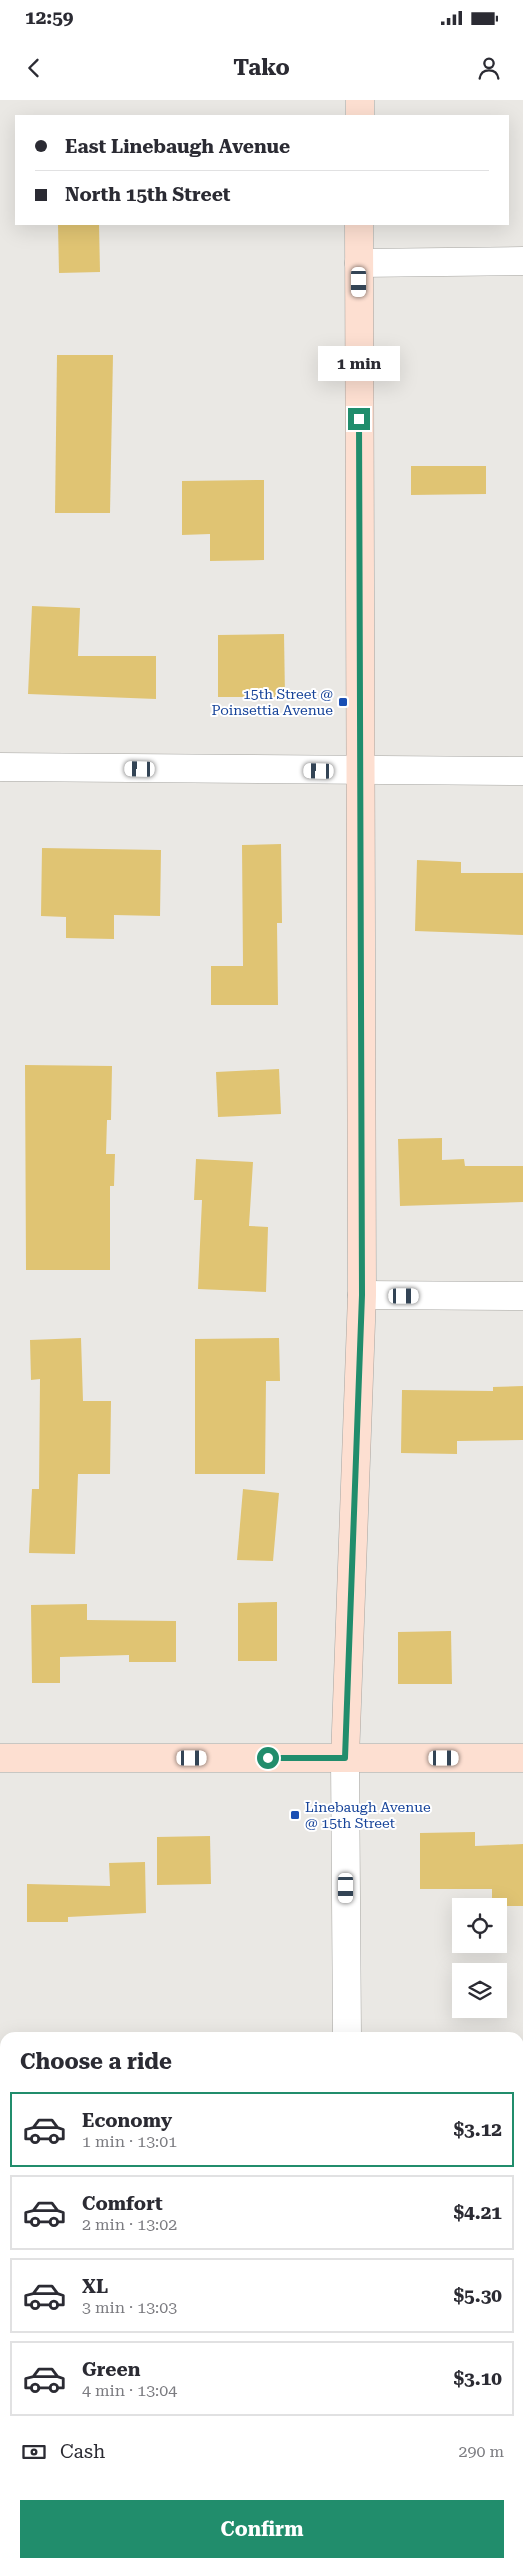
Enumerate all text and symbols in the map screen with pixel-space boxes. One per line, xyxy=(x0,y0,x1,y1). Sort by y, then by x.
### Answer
text: 12:59 xyxy=(25,6,74,29)
icon: back xyxy=(20,54,48,82)
icon: person xyxy=(475,54,503,82)
text: Tako xyxy=(233,55,290,80)
text: East Linebaugh Avenue xyxy=(65,135,290,158)
text: North 15th Street xyxy=(65,183,231,206)
car xyxy=(351,267,366,297)
callout: 1 min xyxy=(318,346,400,382)
text: 1 min xyxy=(337,354,381,373)
route end xyxy=(348,408,370,430)
place label: 15th Street @ Poinsettia Avenue xyxy=(212,686,333,718)
marker: 15th Street @ Poinsettia Avenue xyxy=(337,696,349,708)
car xyxy=(124,761,155,777)
car xyxy=(303,763,334,779)
car xyxy=(389,1289,419,1304)
route start xyxy=(257,1747,279,1769)
car xyxy=(177,1751,207,1766)
car xyxy=(429,1751,459,1766)
place label: Linebaugh Avenue @ 15th Street xyxy=(305,1799,431,1831)
marker: Linebaugh Avenue @ 15th Street xyxy=(289,1809,301,1821)
car xyxy=(338,1873,353,1903)
map controls xyxy=(452,1898,507,2018)
button: locate xyxy=(452,1898,507,1953)
button: layers xyxy=(452,1963,507,2018)
text: Choose a ride xyxy=(20,2049,172,2074)
icon: car xyxy=(22,2107,67,2152)
text: Economy xyxy=(82,2109,172,2132)
text: $3.12 xyxy=(453,2118,502,2141)
text: 1 min · 13:01 xyxy=(82,2132,177,2151)
icon: car xyxy=(22,2190,67,2235)
text: Comfort xyxy=(82,2192,163,2215)
text: $4.21 xyxy=(453,2201,502,2224)
text: 2 min · 13:02 xyxy=(82,2215,177,2234)
icon: car xyxy=(22,2273,67,2318)
text: XL xyxy=(82,2275,108,2298)
text: $5.30 xyxy=(453,2284,502,2307)
text: 3 min · 13:03 xyxy=(82,2298,177,2317)
icon: car xyxy=(22,2356,67,2401)
text: Green xyxy=(82,2358,140,2381)
text: $3.10 xyxy=(453,2367,502,2390)
text: 4 min · 13:04 xyxy=(82,2381,177,2400)
icon: cash xyxy=(20,2438,48,2466)
text: Cash xyxy=(60,2440,105,2463)
text: 290 m xyxy=(458,2442,504,2461)
button: Confirm xyxy=(20,2500,504,2558)

